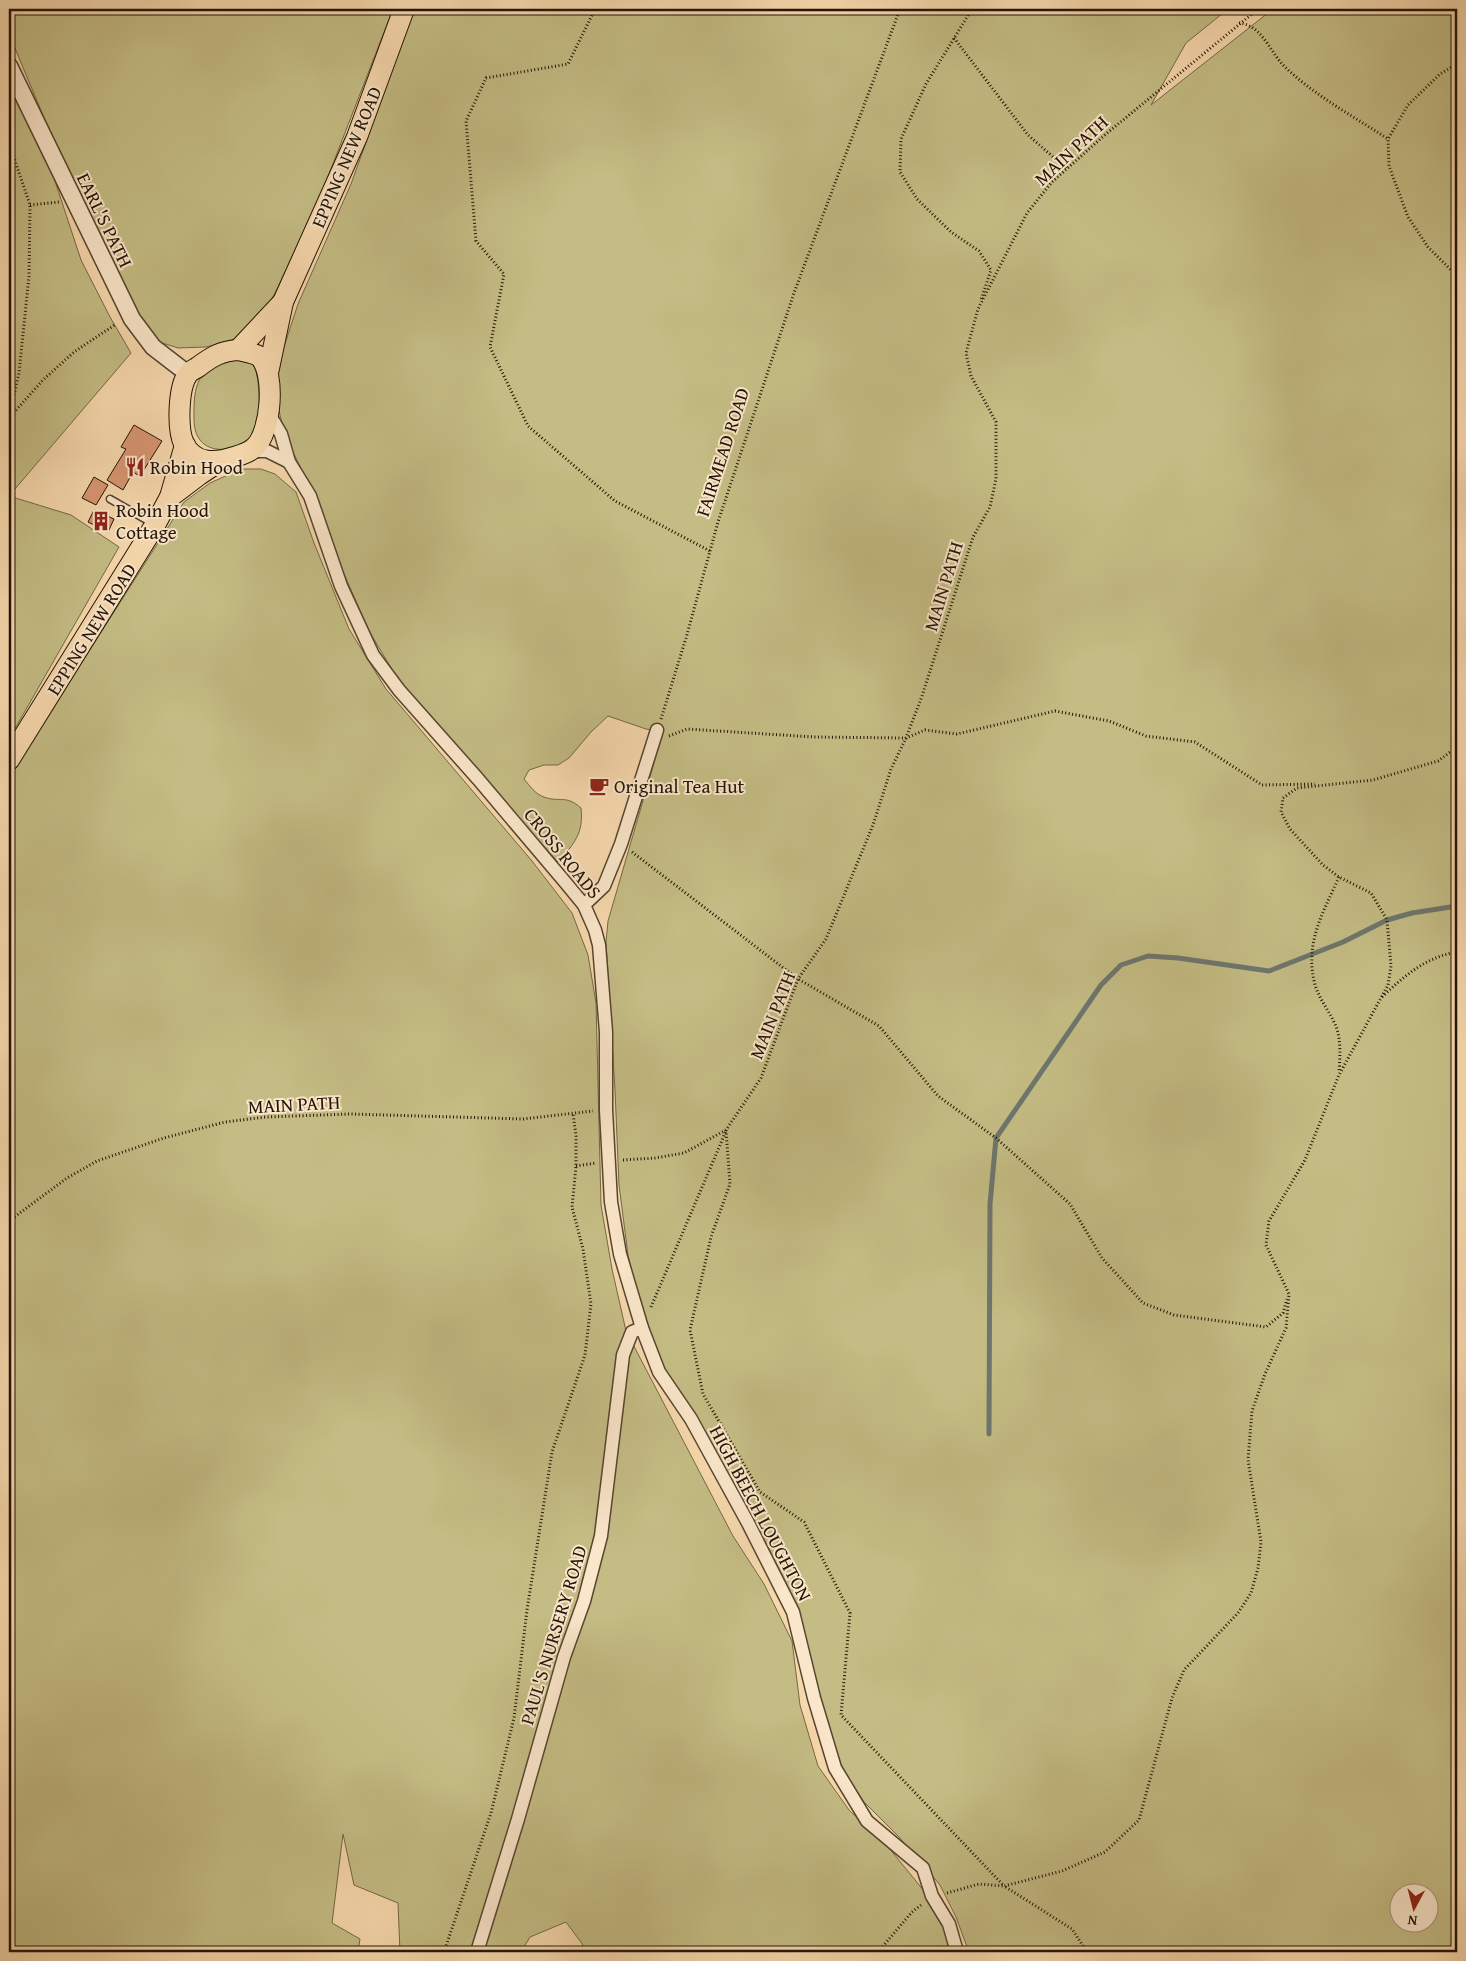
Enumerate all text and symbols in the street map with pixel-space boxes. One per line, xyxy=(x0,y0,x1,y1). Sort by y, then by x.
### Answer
street label: EPPING NEW ROAD xyxy=(304,82,388,232)
street label: MAIN PATH xyxy=(1028,108,1114,192)
street label: EARL'S PATH xyxy=(70,168,140,272)
street label: FAIRMEAD ROAD xyxy=(688,384,756,520)
place label: Robin Hood xyxy=(150,453,244,481)
restaurant icon: Robin Hood xyxy=(124,456,146,478)
place label: Robin Hood Cottage xyxy=(116,496,210,546)
building icon: Robin Hood Cottage xyxy=(90,510,112,532)
street label: MAIN PATH xyxy=(916,538,970,634)
street label: EPPING NEW ROAD xyxy=(39,558,143,700)
place label: Original Tea Hut xyxy=(614,772,745,800)
cafe icon: Original Tea Hut xyxy=(588,775,610,797)
street label: CROSS ROADS xyxy=(518,802,608,904)
street label: MAIN PATH xyxy=(742,967,802,1063)
street label: MAIN PATH xyxy=(247,1088,341,1120)
street label: HIGH BEECH LOUGHTON xyxy=(703,1420,819,1606)
street label: PAUL'S NURSERY ROAD xyxy=(512,1542,594,1728)
north arrow xyxy=(1388,1884,1438,1934)
text: N xyxy=(1406,1910,1418,1931)

